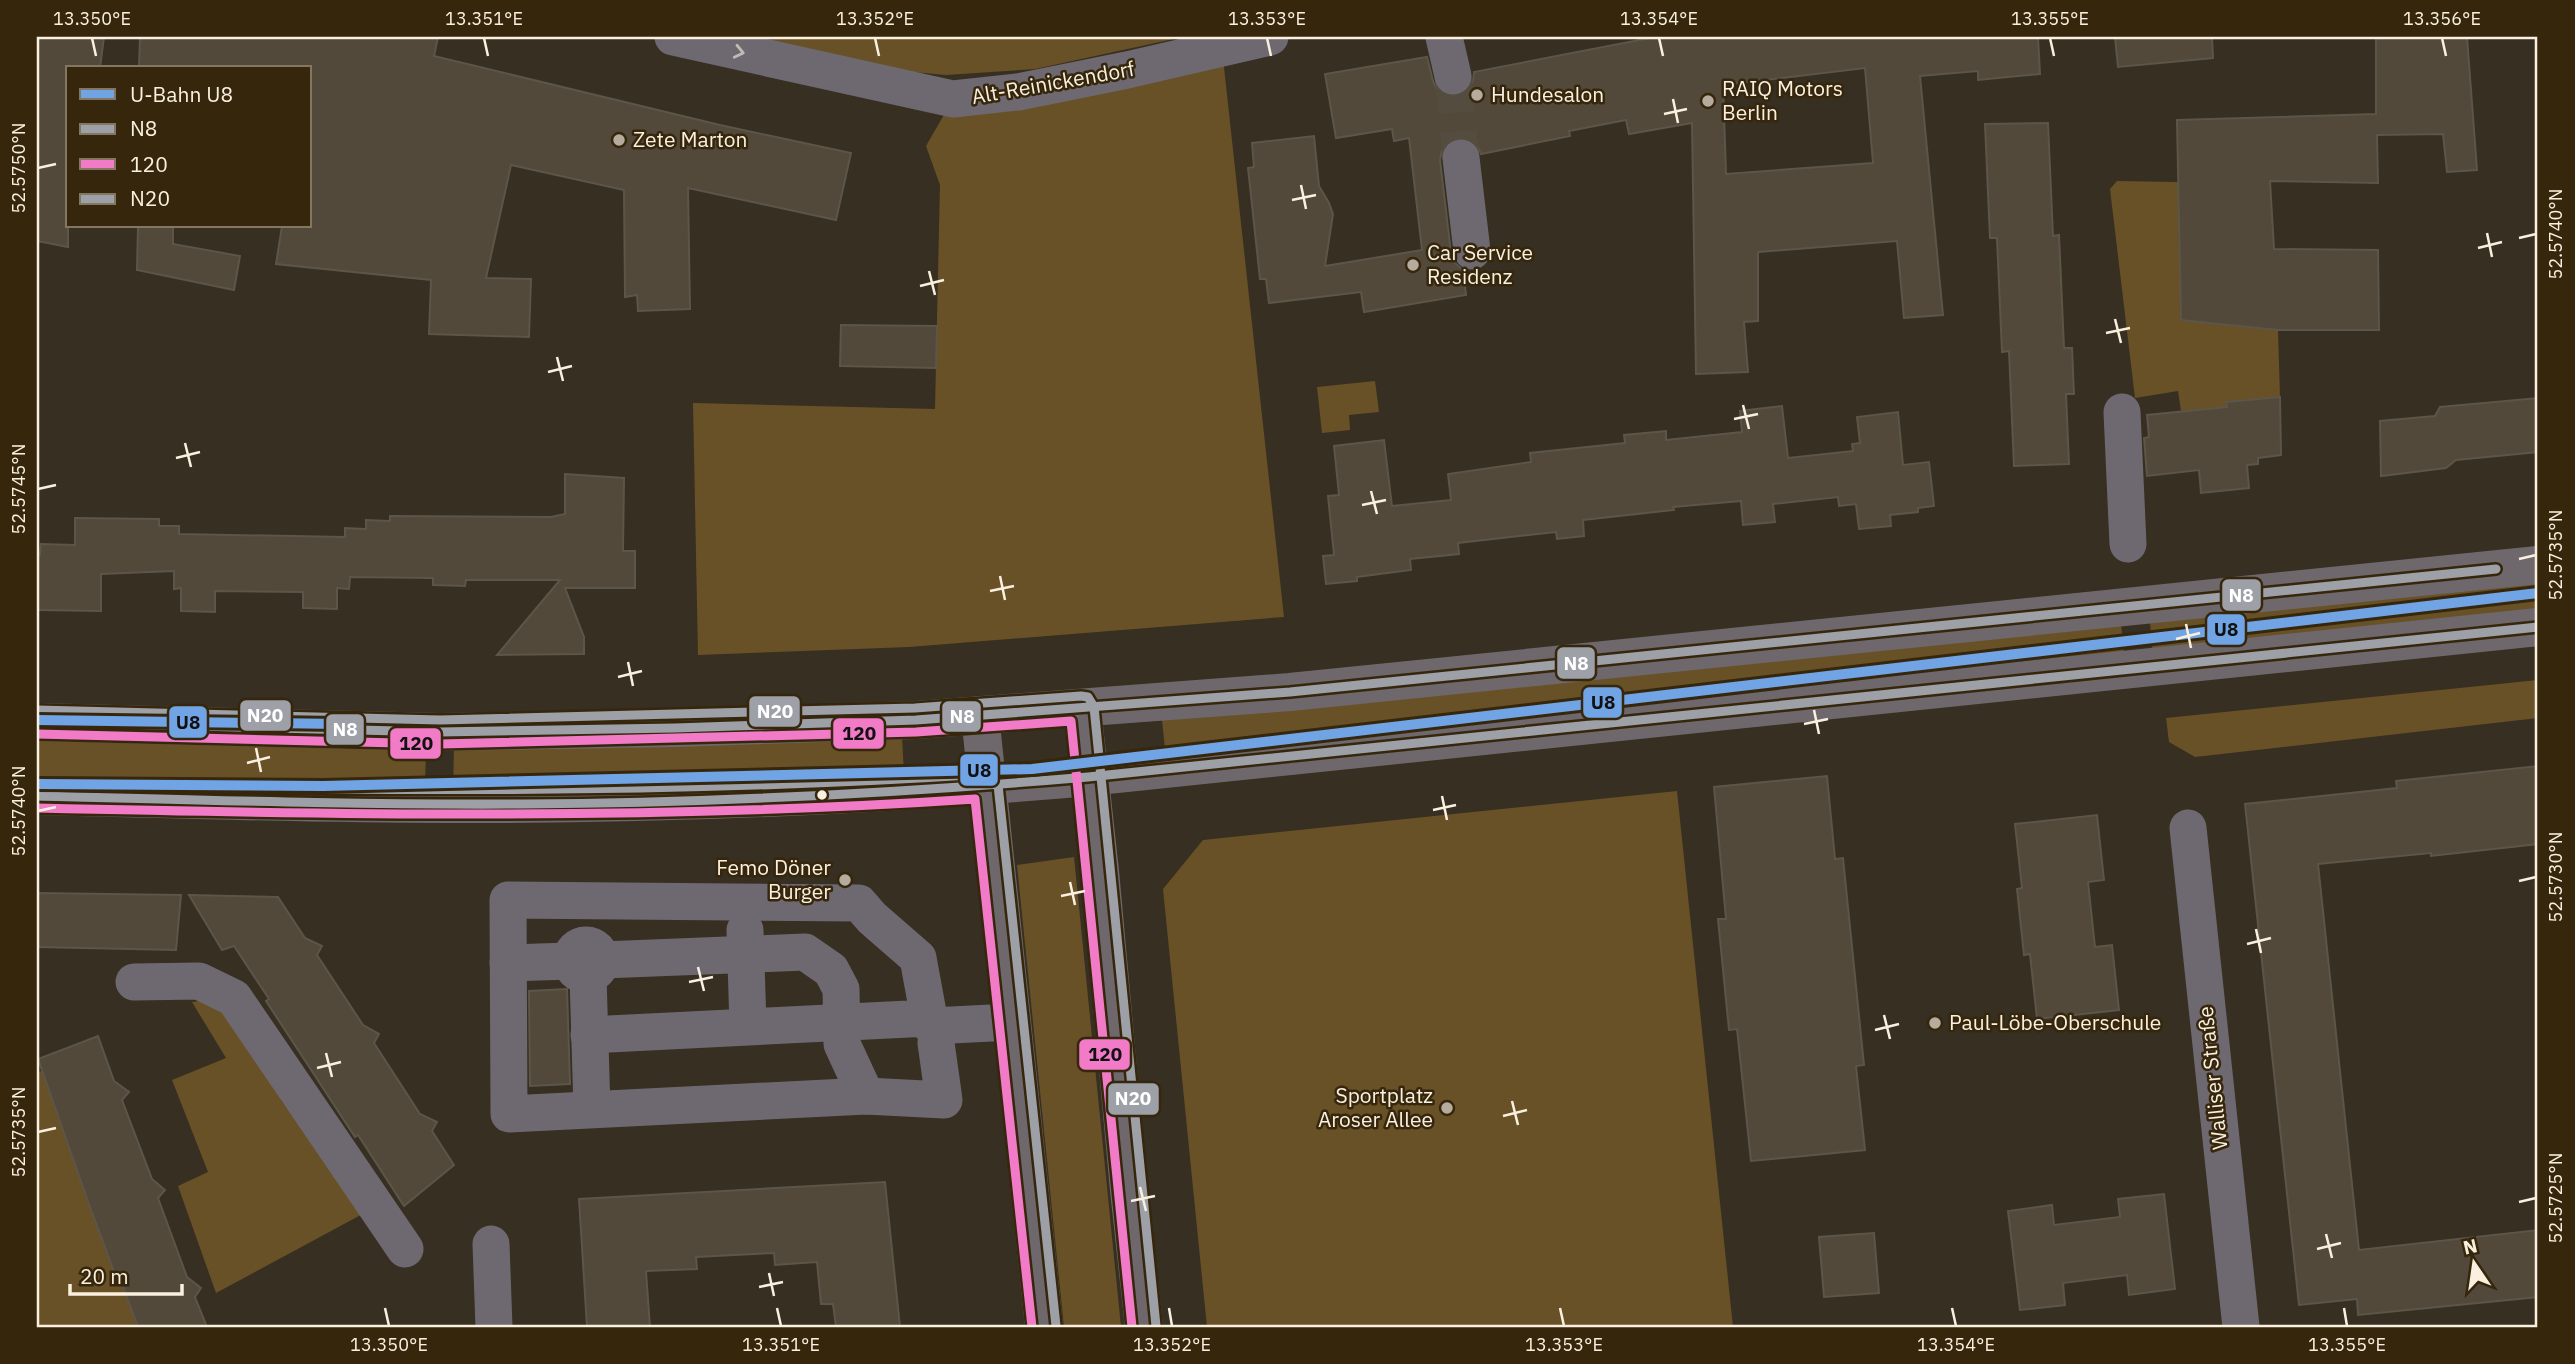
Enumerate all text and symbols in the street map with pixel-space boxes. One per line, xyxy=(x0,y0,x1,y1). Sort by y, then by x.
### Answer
text: 13.350°E xyxy=(53,7,131,30)
text: 13.351°E xyxy=(445,7,523,30)
text: 13.352°E xyxy=(836,7,914,30)
text: 13.353°E xyxy=(1228,7,1306,30)
text: 13.354°E xyxy=(1620,7,1698,30)
text: 13.355°E xyxy=(2011,7,2089,30)
text: 13.356°E xyxy=(2403,7,2481,30)
one-way arrow xyxy=(733,43,745,58)
street label: Alt-Reinickendorf xyxy=(969,54,1137,110)
legend xyxy=(66,66,312,228)
place label: RAIQ Motors Berlin xyxy=(1722,74,1843,126)
text: U-Bahn U8 xyxy=(130,80,233,108)
place label: Hundesalon xyxy=(1491,80,1604,108)
marker: Hundesalon xyxy=(1469,87,1485,103)
marker: RAIQ Motors Berlin xyxy=(1700,93,1716,109)
text: N8 xyxy=(130,114,157,142)
text: 52.5750°N xyxy=(7,123,30,213)
place label: Zete Marton xyxy=(633,125,747,153)
marker: Zete Marton xyxy=(611,132,627,148)
text: 120 xyxy=(130,150,168,178)
text: N20 xyxy=(130,184,170,212)
text: 52.5740°N xyxy=(2544,189,2567,279)
place label: Car Service Residenz xyxy=(1427,238,1533,290)
marker: Car Service Residenz xyxy=(1405,257,1421,273)
text: 52.5745°N xyxy=(7,444,30,534)
text: 52.5735°N xyxy=(2544,510,2567,600)
line badge: N8 xyxy=(2221,578,2262,612)
text: N8 xyxy=(2228,583,2254,607)
line badge: U8 xyxy=(2206,613,2246,646)
text: U8 xyxy=(2214,617,2238,641)
line badge: N8 xyxy=(1556,646,1596,680)
text: N8 xyxy=(1563,651,1589,675)
line badge: U8 xyxy=(1582,686,1623,719)
text: U8 xyxy=(1591,690,1615,714)
line badge: N20 xyxy=(748,695,801,728)
line badge: N20 xyxy=(239,699,292,732)
text: N20 xyxy=(757,699,793,723)
line badge: N8 xyxy=(941,700,982,733)
text: N20 xyxy=(247,703,283,727)
text: N8 xyxy=(949,704,975,728)
line badge: U8 xyxy=(168,705,208,739)
text: U8 xyxy=(176,710,200,734)
line badge: N8 xyxy=(325,713,365,746)
text: N8 xyxy=(332,717,358,741)
line badge: 120 xyxy=(832,717,885,750)
text: 120 xyxy=(842,721,876,745)
line badge: 120 xyxy=(389,727,442,760)
text: 120 xyxy=(399,731,433,755)
line badge: U8 xyxy=(959,753,999,787)
text: U8 xyxy=(967,758,991,782)
text: 52.5740°N xyxy=(7,766,30,856)
unlabelled marker xyxy=(815,788,829,802)
text: 52.5730°N xyxy=(2544,832,2567,922)
place label: Femo Döner Burger xyxy=(716,853,831,905)
marker: Femo Döner Burger xyxy=(837,872,853,888)
street label: Walliser Straße xyxy=(2191,1005,2233,1151)
place label: Paul-Löbe-Oberschule xyxy=(1949,1008,2161,1036)
marker: Paul-Löbe-Oberschule xyxy=(1927,1015,1943,1031)
line badge: 120 xyxy=(1078,1038,1131,1071)
text: 120 xyxy=(1088,1042,1122,1066)
place label: Sportplatz Aroser Allee xyxy=(1318,1081,1433,1133)
line badge: N20 xyxy=(1107,1082,1160,1116)
text: N20 xyxy=(1115,1086,1151,1110)
text: 52.5735°N xyxy=(7,1087,30,1177)
marker: Sportplatz Aroser Allee xyxy=(1439,1100,1455,1116)
text: 52.5725°N xyxy=(2544,1153,2567,1243)
north arrow xyxy=(2438,1228,2508,1298)
text: N xyxy=(2461,1233,2480,1260)
scale bar xyxy=(70,1252,182,1296)
text: 20 m xyxy=(80,1262,129,1290)
text: 13.350°E xyxy=(350,1333,428,1356)
text: 13.351°E xyxy=(742,1333,820,1356)
text: 13.352°E xyxy=(1133,1333,1211,1356)
text: 13.353°E xyxy=(1525,1333,1603,1356)
text: 13.354°E xyxy=(1917,1333,1995,1356)
text: 13.355°E xyxy=(2308,1333,2386,1356)

